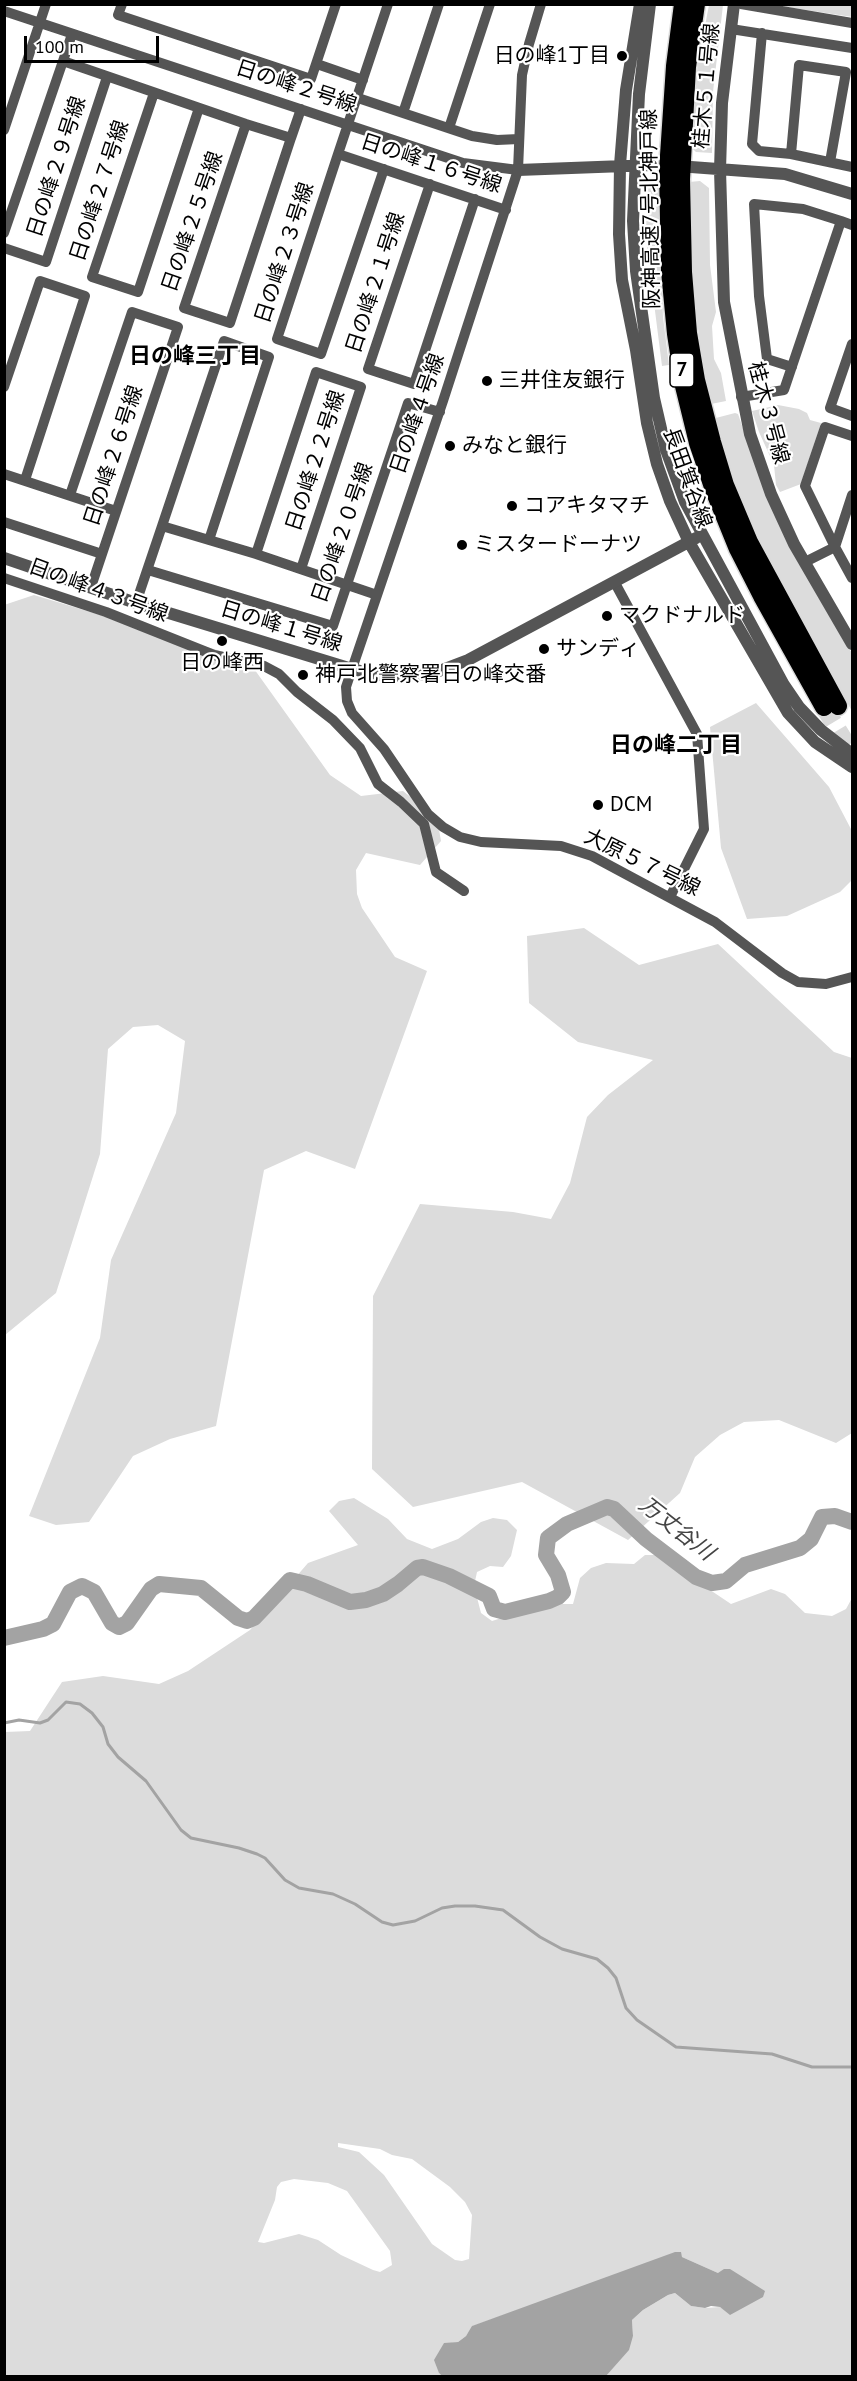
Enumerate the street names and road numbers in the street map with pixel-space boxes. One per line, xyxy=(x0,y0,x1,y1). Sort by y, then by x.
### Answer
street label: 桂木５１号線 xyxy=(689,22,725,150)
street label: 日の峰２号線 xyxy=(232,56,360,118)
street label: 日の峰２９号線 xyxy=(22,93,92,241)
street label: 阪神高速7号北神戸線 xyxy=(637,109,665,309)
street label: 日の峰２７号線 xyxy=(65,117,135,265)
street label: 日の峰１６号線 xyxy=(357,129,505,199)
street label: 日の峰２５号線 xyxy=(157,148,229,296)
street label: 日の峰２３号線 xyxy=(250,179,320,327)
street label: 日の峰２１号線 xyxy=(341,209,411,357)
street label: 日の峰４号線 xyxy=(386,350,450,478)
road number: 7 xyxy=(670,353,694,387)
street label: 桂木３号線 xyxy=(742,359,794,467)
street label: 日の峰２６号線 xyxy=(79,382,149,530)
street label: 日の峰２２号線 xyxy=(281,387,351,535)
street label: 長田箕谷線 xyxy=(657,424,717,532)
street label: 日の峰２０号線 xyxy=(307,459,379,607)
street label: 日の峰４３号線 xyxy=(25,554,171,628)
street label: 日の峰１号線 xyxy=(217,597,345,657)
street label: 大原５７号線 xyxy=(580,824,704,902)

